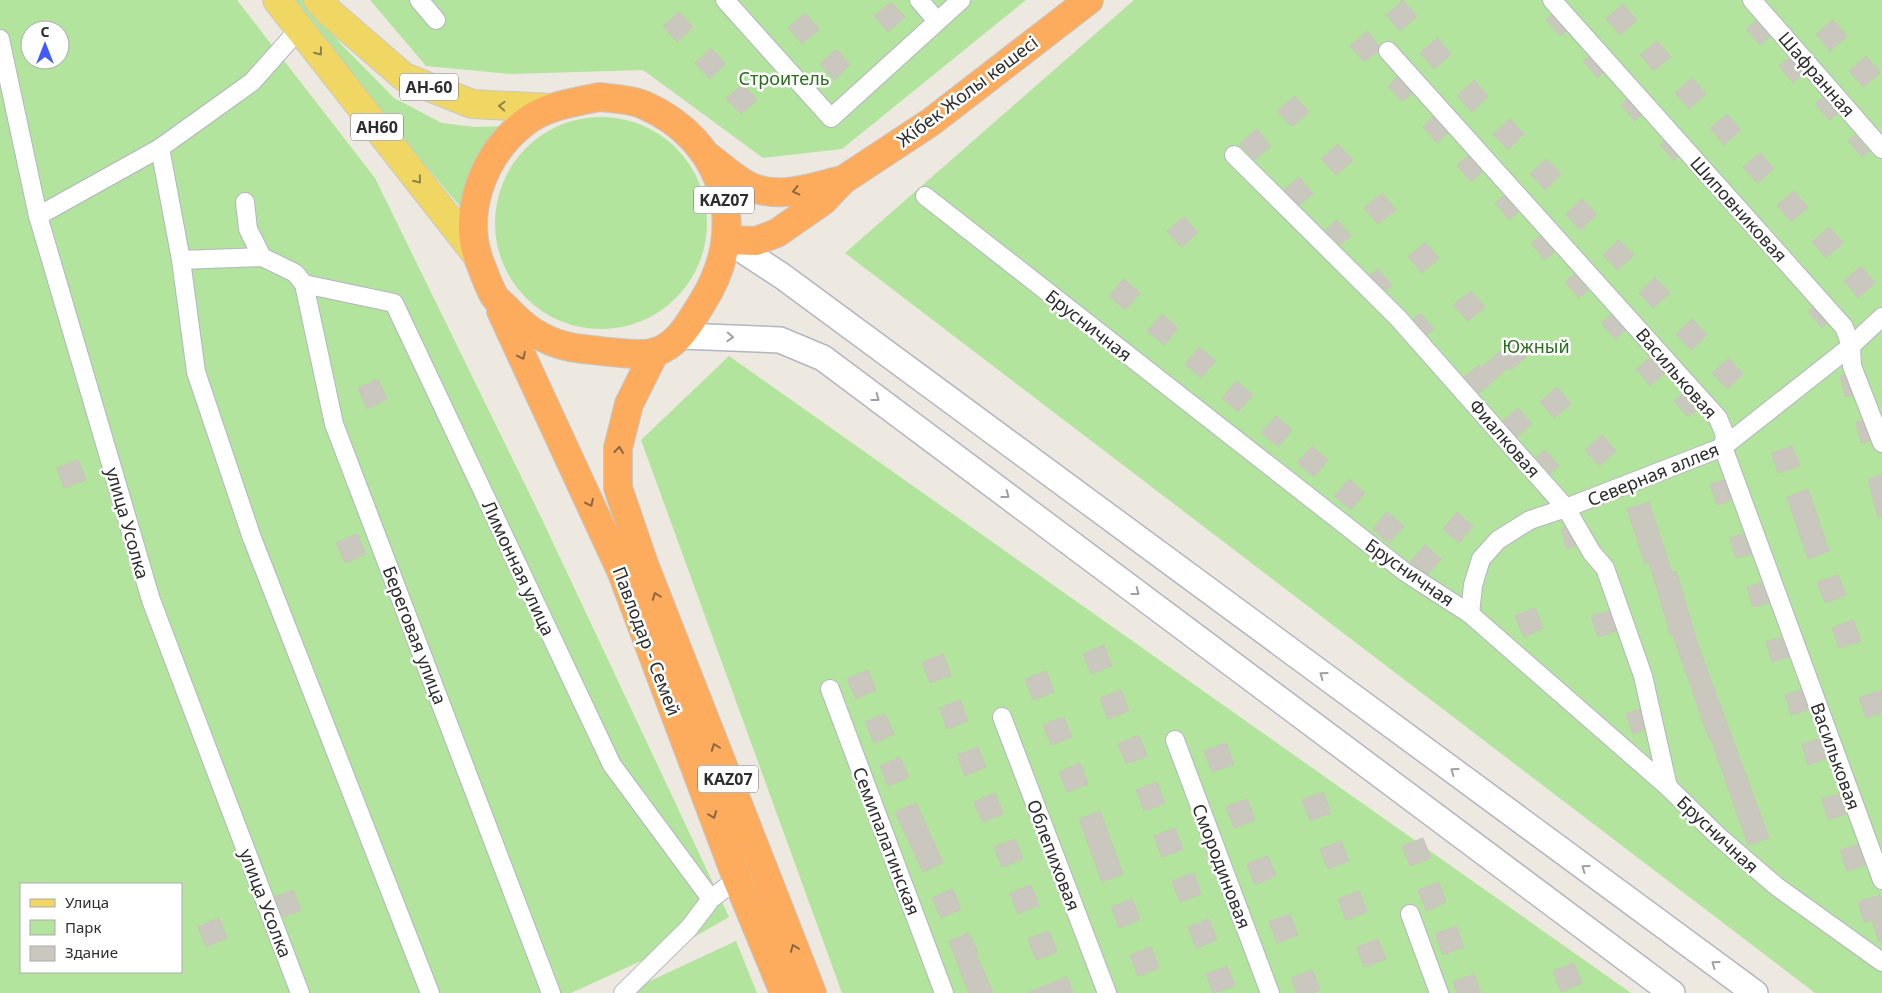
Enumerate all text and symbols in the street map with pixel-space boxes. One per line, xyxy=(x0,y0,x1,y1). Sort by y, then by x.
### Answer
north arrow xyxy=(20,20,70,70)
text: С xyxy=(40,22,50,41)
street label: Шафранная xyxy=(1773,26,1861,122)
street label: Жібек Жолы көшесі xyxy=(892,30,1042,152)
one-way arrow xyxy=(313,46,322,55)
park label: Строитель xyxy=(738,66,830,90)
road number: АН-60 xyxy=(400,74,458,100)
one-way arrow xyxy=(498,100,506,111)
road number: АН60 xyxy=(351,114,403,140)
street label: Шиповниковая xyxy=(1685,151,1793,267)
one-way arrow xyxy=(413,174,421,183)
one-way arrow xyxy=(791,185,800,196)
road number: KAZ07 xyxy=(694,186,754,214)
street label: Брусничная xyxy=(1041,284,1137,366)
street label: Васильковая xyxy=(1631,323,1723,423)
one-way arrow xyxy=(726,332,734,343)
park label: Южный xyxy=(1502,334,1570,358)
one-way arrow xyxy=(515,351,526,360)
one-way arrow xyxy=(870,392,880,401)
street label: Фиалковая xyxy=(1464,394,1546,482)
street label: Северная аллея xyxy=(1584,437,1722,511)
one-way arrow xyxy=(613,446,624,454)
street label: улица Усолка xyxy=(101,464,155,582)
one-way arrow xyxy=(1000,489,1010,498)
street label: Лимонная улица xyxy=(477,497,561,639)
one-way arrow xyxy=(584,498,594,507)
street label: Брусничная xyxy=(1361,533,1459,611)
street label: Береговая улица xyxy=(378,562,452,708)
street label: Павлодар - Семей xyxy=(608,563,686,719)
one-way arrow xyxy=(1130,587,1139,595)
one-way arrow xyxy=(652,592,662,601)
one-way arrow xyxy=(1319,672,1329,681)
street label: Васильковая xyxy=(1805,699,1867,813)
one-way arrow xyxy=(711,744,721,752)
street label: Семипалатинская xyxy=(848,763,926,919)
road number: KAZ07 xyxy=(698,766,758,792)
one-way arrow xyxy=(1451,769,1460,777)
street label: Брусничная xyxy=(1672,790,1764,878)
street label: Облепиховая xyxy=(1022,796,1086,914)
street label: Смородиновая xyxy=(1187,800,1257,932)
one-way arrow xyxy=(707,810,717,819)
street label: улица Усолка xyxy=(234,845,298,961)
one-way arrow xyxy=(1581,865,1591,874)
legend xyxy=(20,883,182,973)
text: Улица xyxy=(65,892,109,912)
text: Парк xyxy=(65,917,101,937)
text: Здание xyxy=(65,942,118,962)
one-way arrow xyxy=(790,944,800,952)
one-way arrow xyxy=(1711,961,1721,970)

